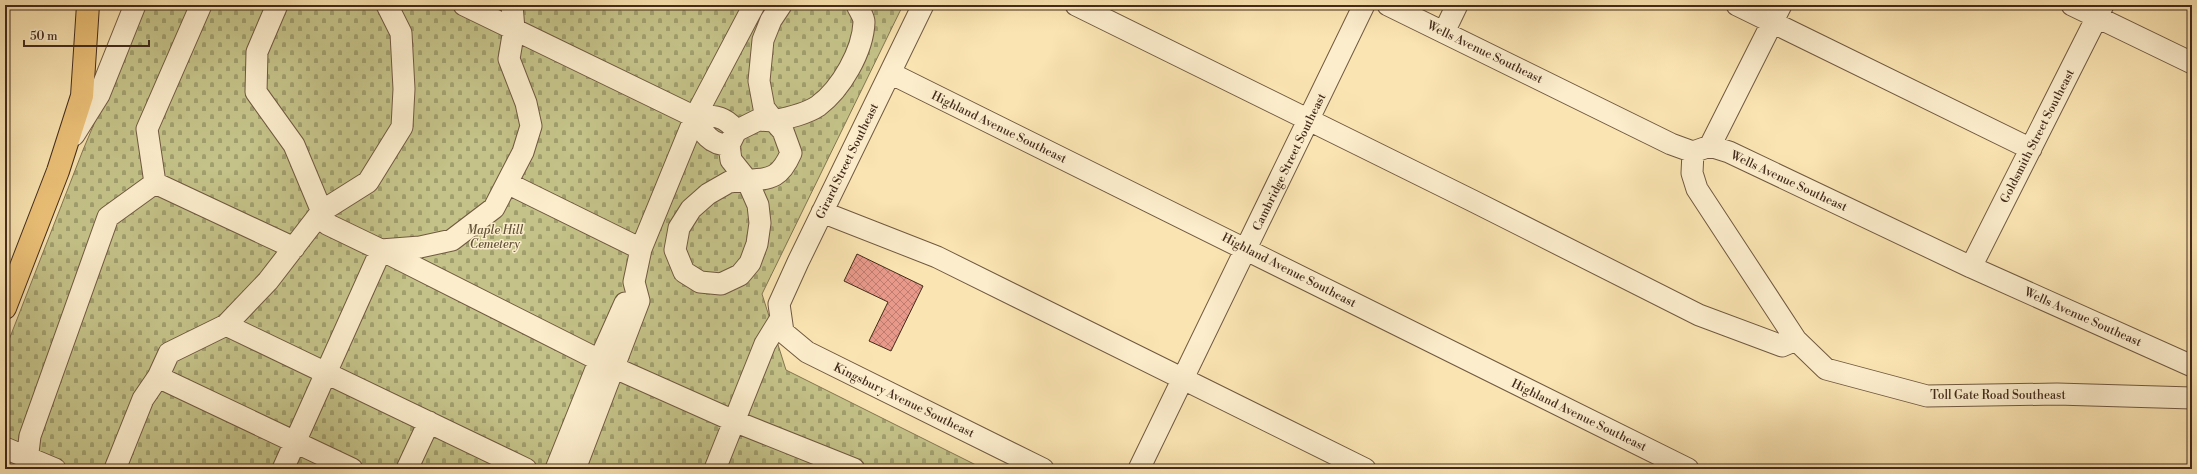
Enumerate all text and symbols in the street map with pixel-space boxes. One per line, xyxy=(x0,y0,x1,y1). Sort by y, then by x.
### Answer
street label: Wells Avenue Southeast xyxy=(1424,17,1546,87)
scale bar xyxy=(24,22,149,48)
text: 50 m xyxy=(30,29,58,44)
street label: Goldsmith Street Southeast xyxy=(1997,66,2078,206)
street label: Highland Avenue Southeast xyxy=(929,88,1070,167)
street label: Cambridge Street Southeast xyxy=(1250,90,1330,233)
street label: Girard Street Southeast xyxy=(813,100,882,222)
street label: Wells Avenue Southeast xyxy=(1727,147,1850,215)
park label: Maple Hill Cemetery xyxy=(466,223,524,252)
street label: Highland Avenue Southeast xyxy=(1219,230,1359,311)
street label: Wells Avenue Southeast xyxy=(2021,284,2144,350)
street label: Kingsbury Avenue Southeast xyxy=(831,360,977,441)
street label: Highland Avenue Southeast xyxy=(1509,376,1650,455)
street label: Toll Gate Road Southeast xyxy=(1930,388,2066,403)

